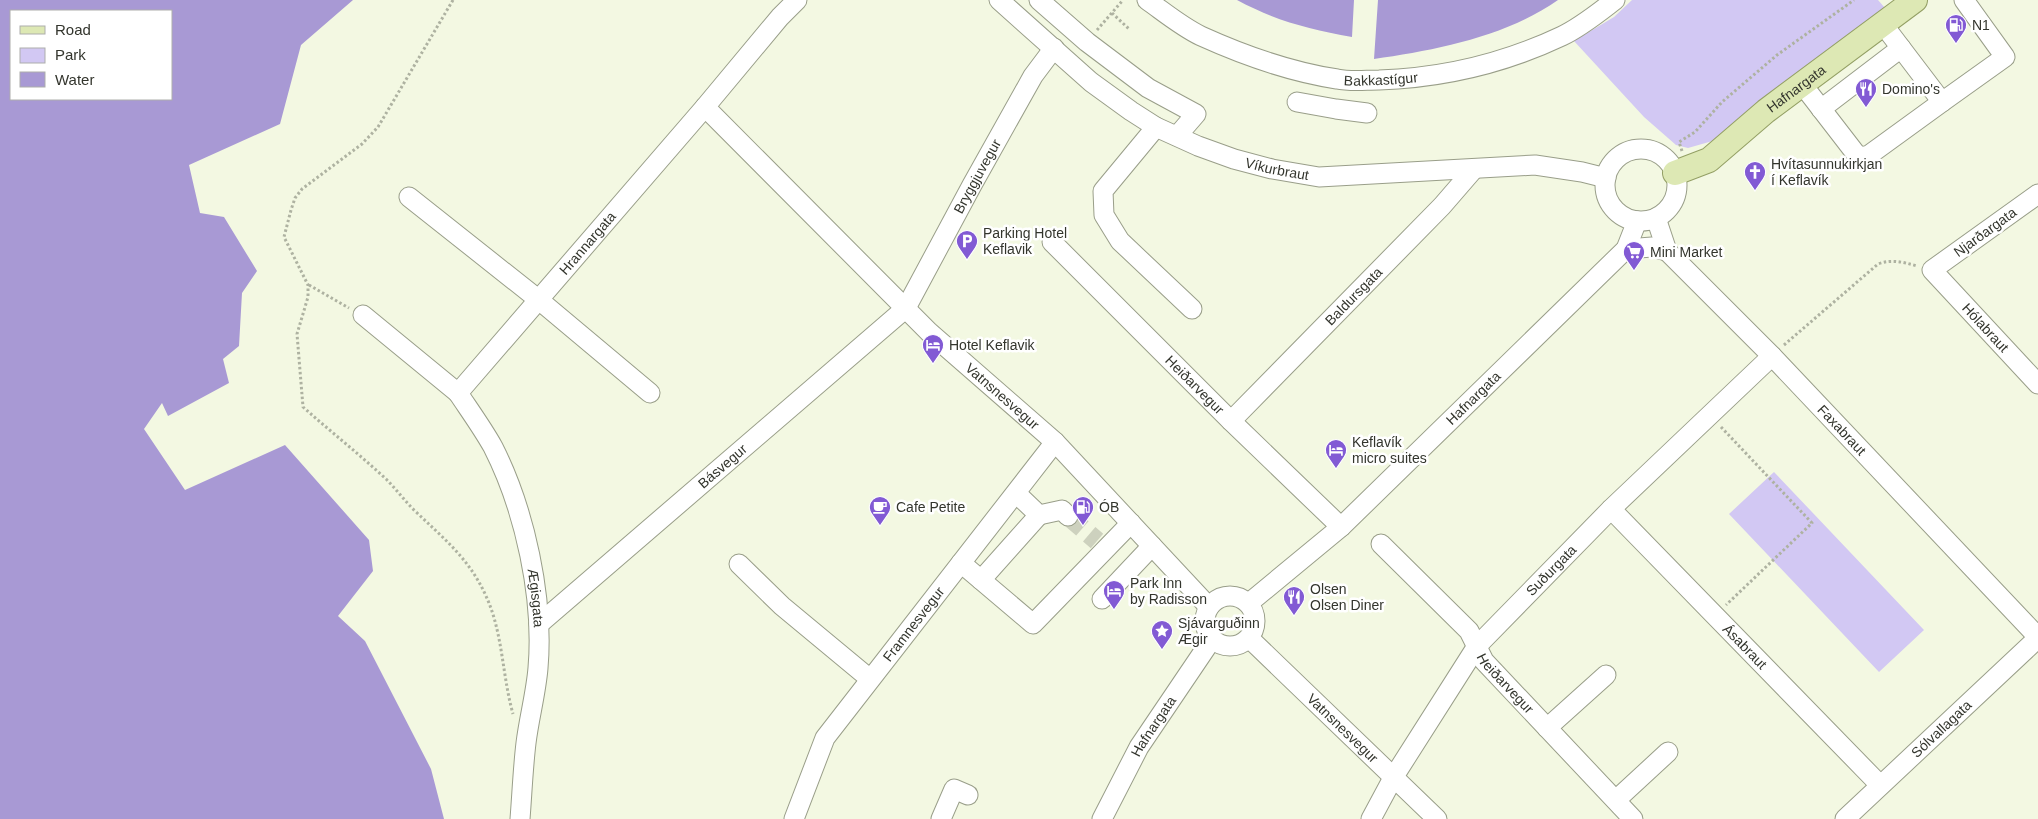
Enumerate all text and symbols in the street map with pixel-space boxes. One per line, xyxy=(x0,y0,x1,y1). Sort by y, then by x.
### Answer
legend xyxy=(10,10,172,100)
fuel station icon: N1 xyxy=(1944,13,1968,44)
place label: N1 xyxy=(1972,17,1990,33)
text: Road xyxy=(55,21,91,38)
text: Park xyxy=(55,46,86,63)
street label: Hafnargata xyxy=(1763,61,1829,116)
street label: Bakkastígur xyxy=(1343,69,1419,89)
text: Water xyxy=(55,71,94,88)
restaurant icon: Domino's xyxy=(1854,77,1878,108)
place label: Domino's xyxy=(1882,81,1940,97)
street label: Bryggjuvegur xyxy=(950,136,1004,216)
street label: Víkurbraut xyxy=(1244,154,1310,183)
place label: Hvítasunnukirkjan í Keflavík xyxy=(1771,156,1882,188)
church icon: Hvítasunnukirkjan í Keflavík xyxy=(1743,160,1767,191)
street label: Njarðargata xyxy=(1951,204,2019,260)
street label: Hrannargata xyxy=(556,208,619,278)
place label: Parking Hotel Keflavik xyxy=(983,225,1067,257)
parking icon: Parking Hotel Keflavik xyxy=(955,229,979,260)
supermarket icon: Mini Market xyxy=(1622,240,1646,271)
place label: Mini Market xyxy=(1650,244,1722,260)
street label: Baldursgata xyxy=(1322,264,1386,328)
street label: Hólabraut xyxy=(1959,300,2012,355)
hotel icon: Hotel Keflavik xyxy=(921,333,945,364)
place label: Hotel Keflavik xyxy=(949,337,1036,353)
street label: Heiðarvegur xyxy=(1162,352,1228,418)
street label: Vatnsnesvegur xyxy=(962,360,1043,433)
street label: Hafnargata xyxy=(1443,368,1504,428)
street label: Faxabraut xyxy=(1814,401,1870,458)
place label: Keflavík micro suites xyxy=(1352,434,1427,466)
hotel icon: Keflavík micro suites xyxy=(1324,438,1348,469)
street label: Básvegur xyxy=(695,441,750,491)
cafe icon: Cafe Petite xyxy=(868,495,892,526)
fuel station icon: ÓB xyxy=(1071,495,1095,526)
place label: Cafe Petite xyxy=(896,499,965,515)
place label: ÓB xyxy=(1099,499,1119,515)
street label: Suðurgata xyxy=(1523,541,1580,599)
street label: Ægisgata xyxy=(525,567,547,628)
place label: Park Inn by Radisson xyxy=(1130,575,1207,607)
hotel icon: Park Inn by Radisson xyxy=(1102,579,1126,610)
place label: Olsen Olsen Diner xyxy=(1310,581,1384,613)
street label: Framnesvegur xyxy=(879,583,948,665)
restaurant icon: Olsen Olsen Diner xyxy=(1282,585,1306,616)
place label: Sjávarguðinn Ægir xyxy=(1178,615,1260,647)
place icon: Sjávarguðinn Ægir xyxy=(1150,619,1174,650)
street label: Ásabraut xyxy=(1720,621,1770,672)
street label: Heiðarvegur xyxy=(1474,651,1537,717)
street label: Vatnsnesvegur xyxy=(1304,690,1382,766)
street label: Hafnargata xyxy=(1127,693,1179,759)
street label: Sólvallagata xyxy=(1908,697,1975,761)

